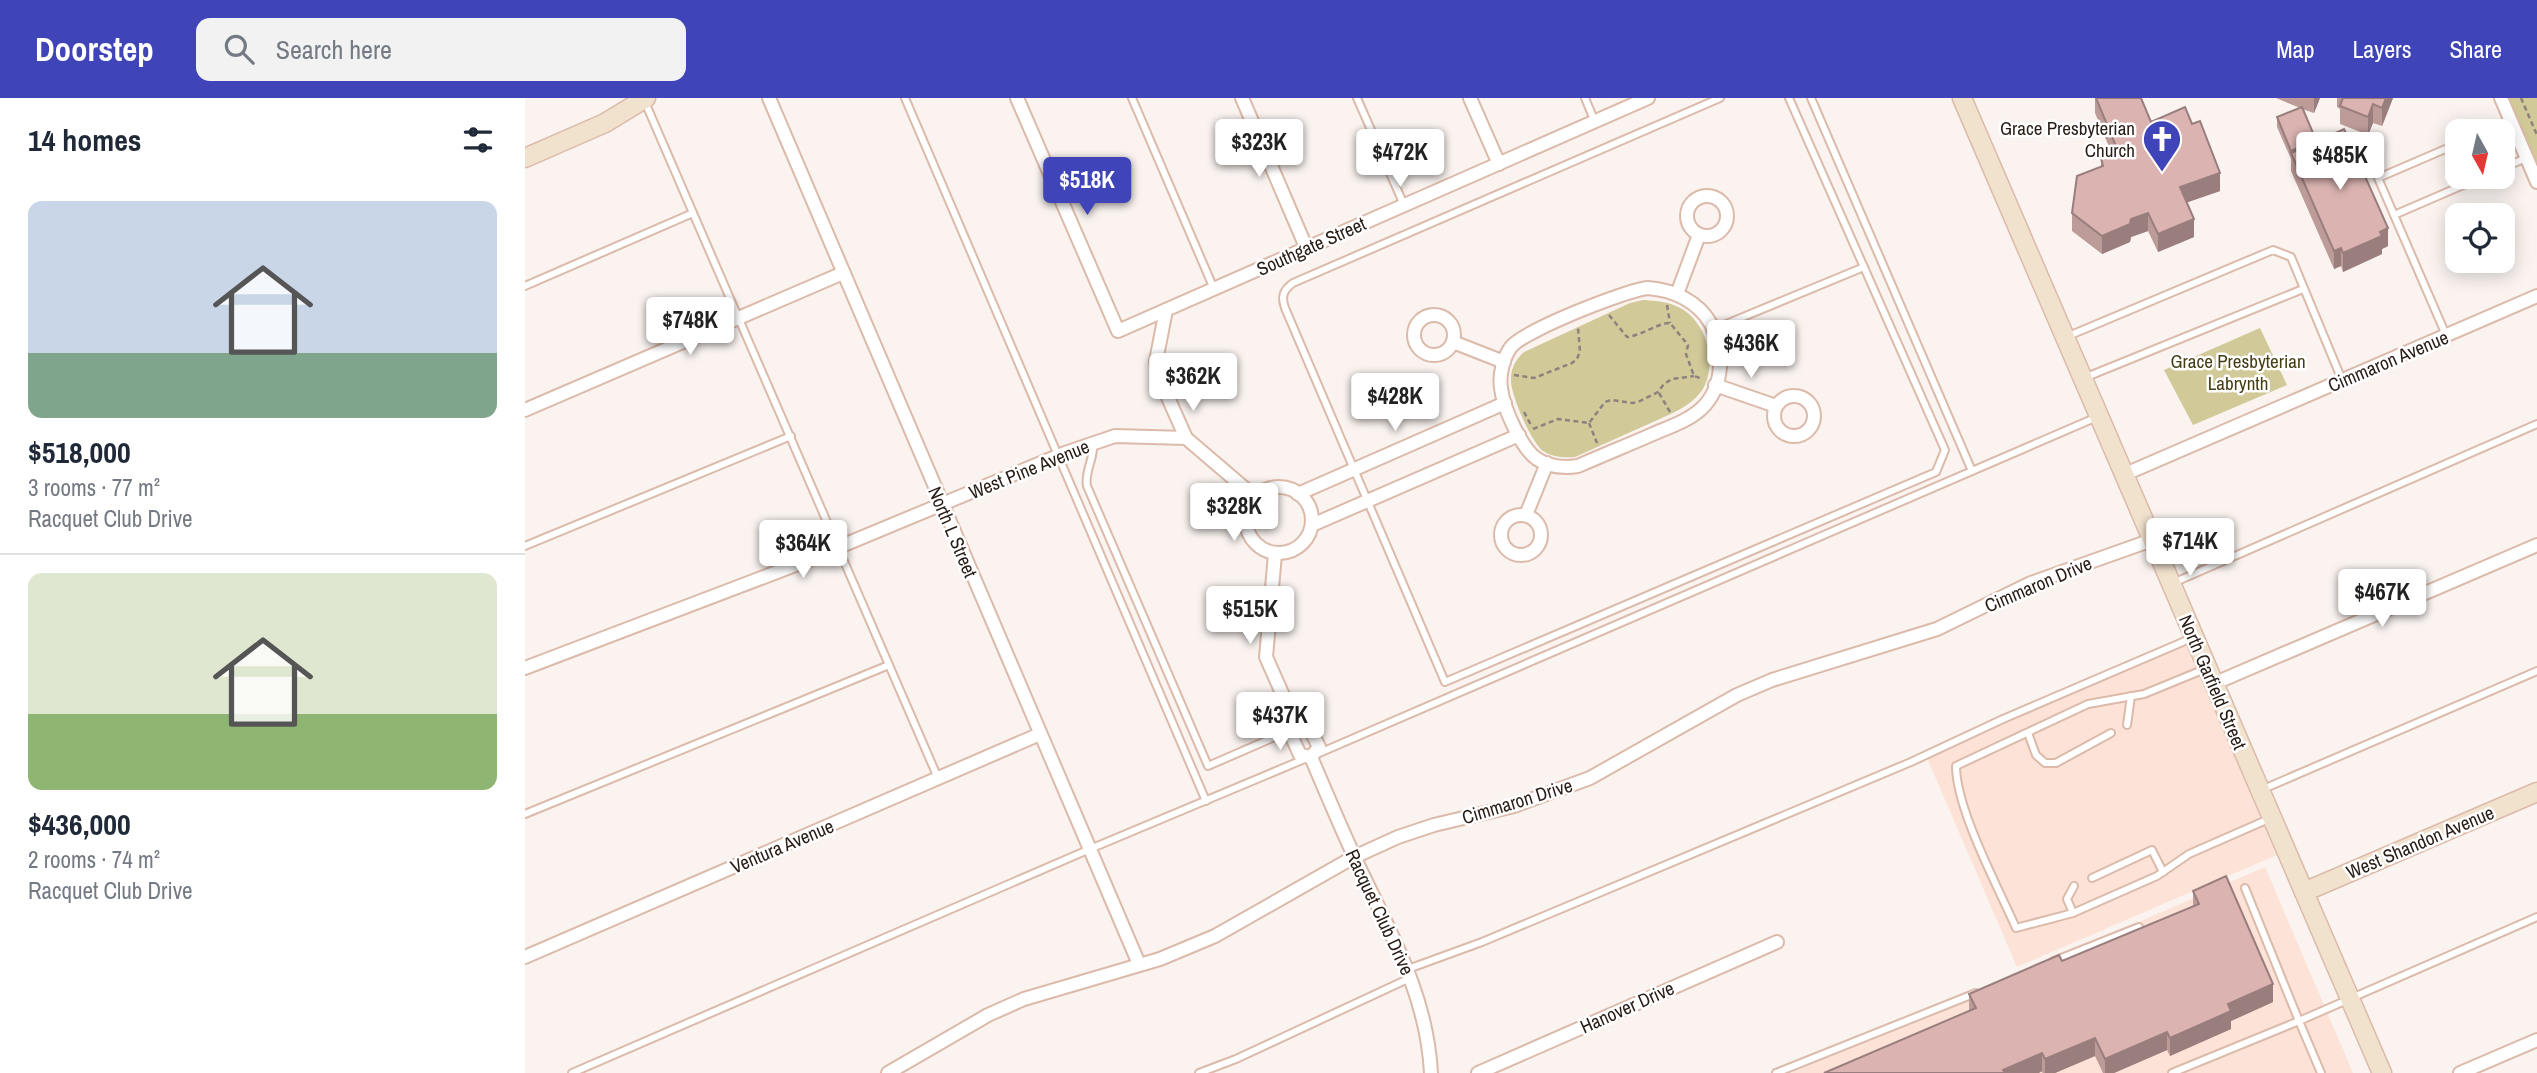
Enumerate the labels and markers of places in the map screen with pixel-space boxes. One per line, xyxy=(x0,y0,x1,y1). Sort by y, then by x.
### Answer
place label: Grace Presbyterian Church xyxy=(2000,115,2135,163)
church icon: Grace Presbyterian Church xyxy=(2141,118,2183,173)
pin: $323K xyxy=(1210,120,1308,179)
pin: $472K xyxy=(1351,130,1449,189)
pin: $485K xyxy=(2291,132,2389,192)
pin: $518K xyxy=(1038,158,1136,217)
pin: $748K xyxy=(641,298,739,357)
pin: $436K xyxy=(1702,320,1800,380)
pin: $362K xyxy=(1144,354,1242,413)
pin: $428K xyxy=(1346,374,1444,433)
pin: $328K xyxy=(1185,484,1283,543)
pin: $714K xyxy=(2141,518,2239,578)
pin: $364K xyxy=(754,520,852,580)
pin: $467K xyxy=(2333,570,2431,629)
pin: $515K xyxy=(1201,587,1299,646)
pin: $437K xyxy=(1231,692,1329,752)

